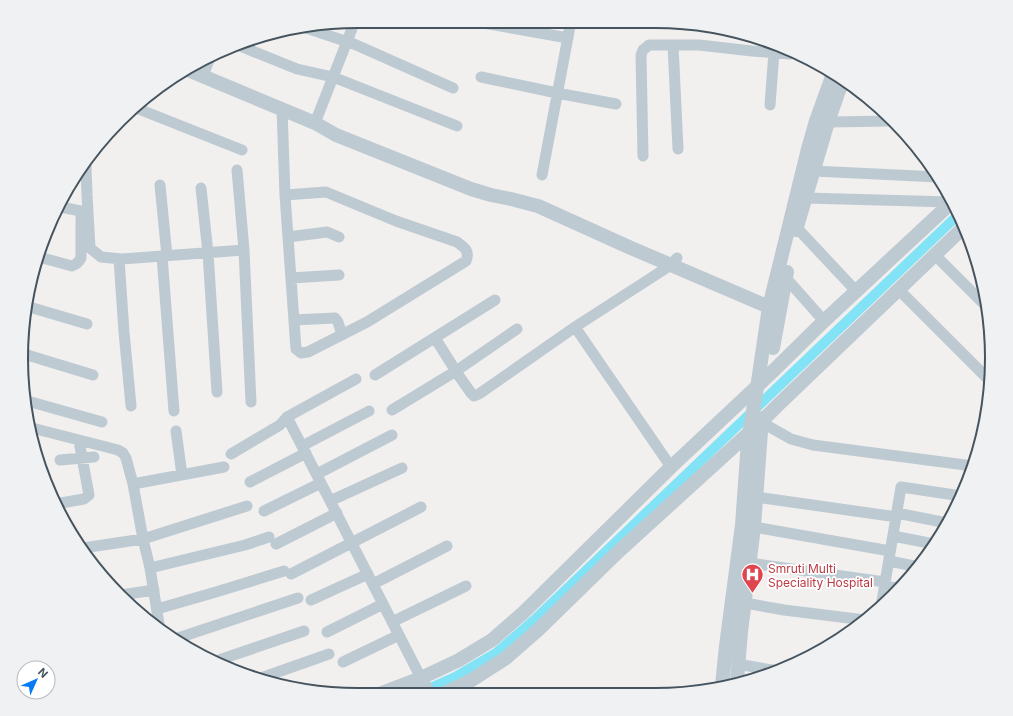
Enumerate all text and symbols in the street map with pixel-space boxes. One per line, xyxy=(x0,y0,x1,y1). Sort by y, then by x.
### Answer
place label: Smruti Multi Speciality Hospital xyxy=(768,561,873,590)
hospital icon: Smruti Multi Speciality Hospital xyxy=(740,562,766,595)
north arrow xyxy=(16,660,56,700)
text: N xyxy=(35,665,51,681)

